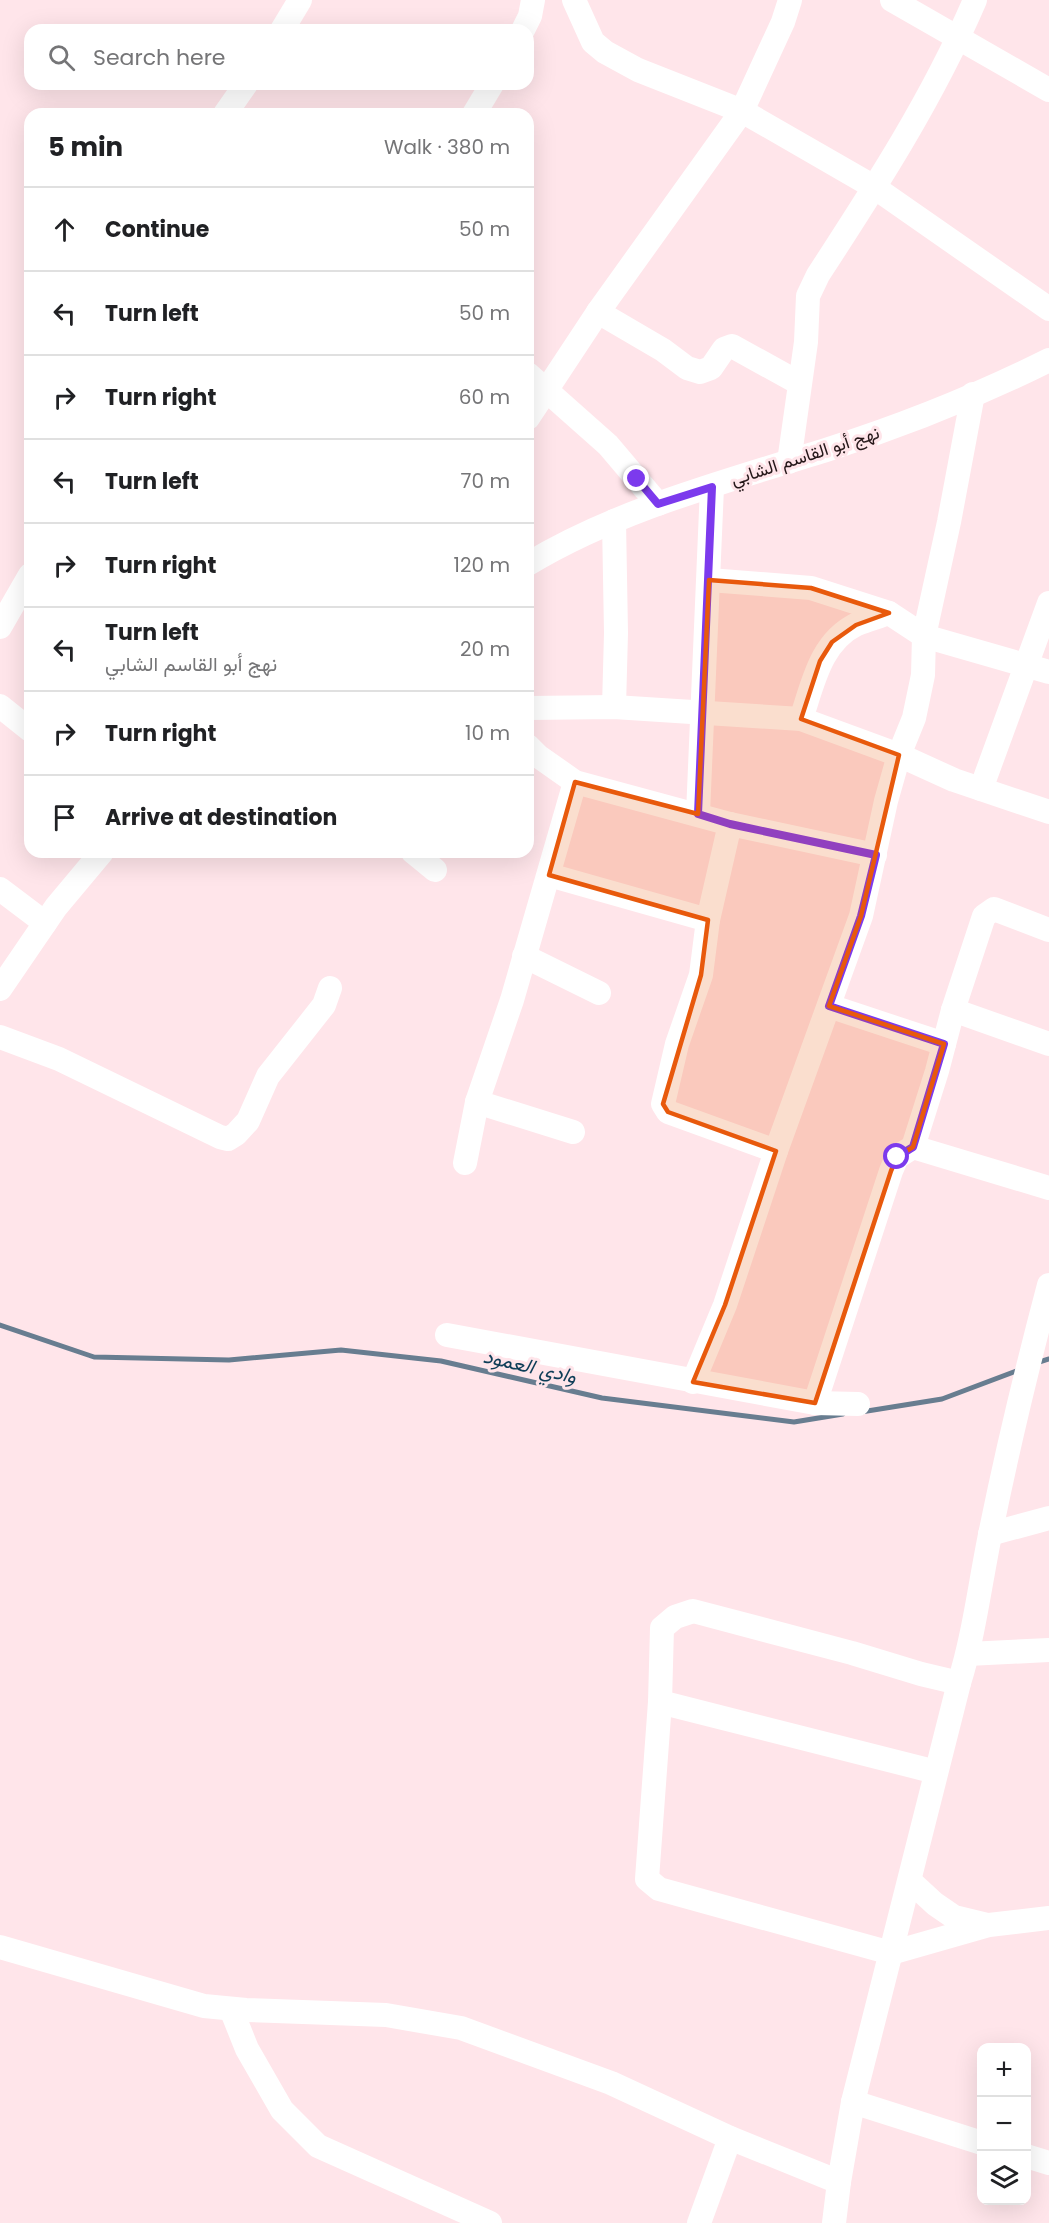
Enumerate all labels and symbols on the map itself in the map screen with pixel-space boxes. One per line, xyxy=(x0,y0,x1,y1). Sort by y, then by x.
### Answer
street label: نهج أبو القاسم الشابي xyxy=(727,420,883,494)
route end xyxy=(623,465,649,491)
route start xyxy=(883,1143,909,1169)
water label: وادي العمود xyxy=(480,1342,580,1392)

